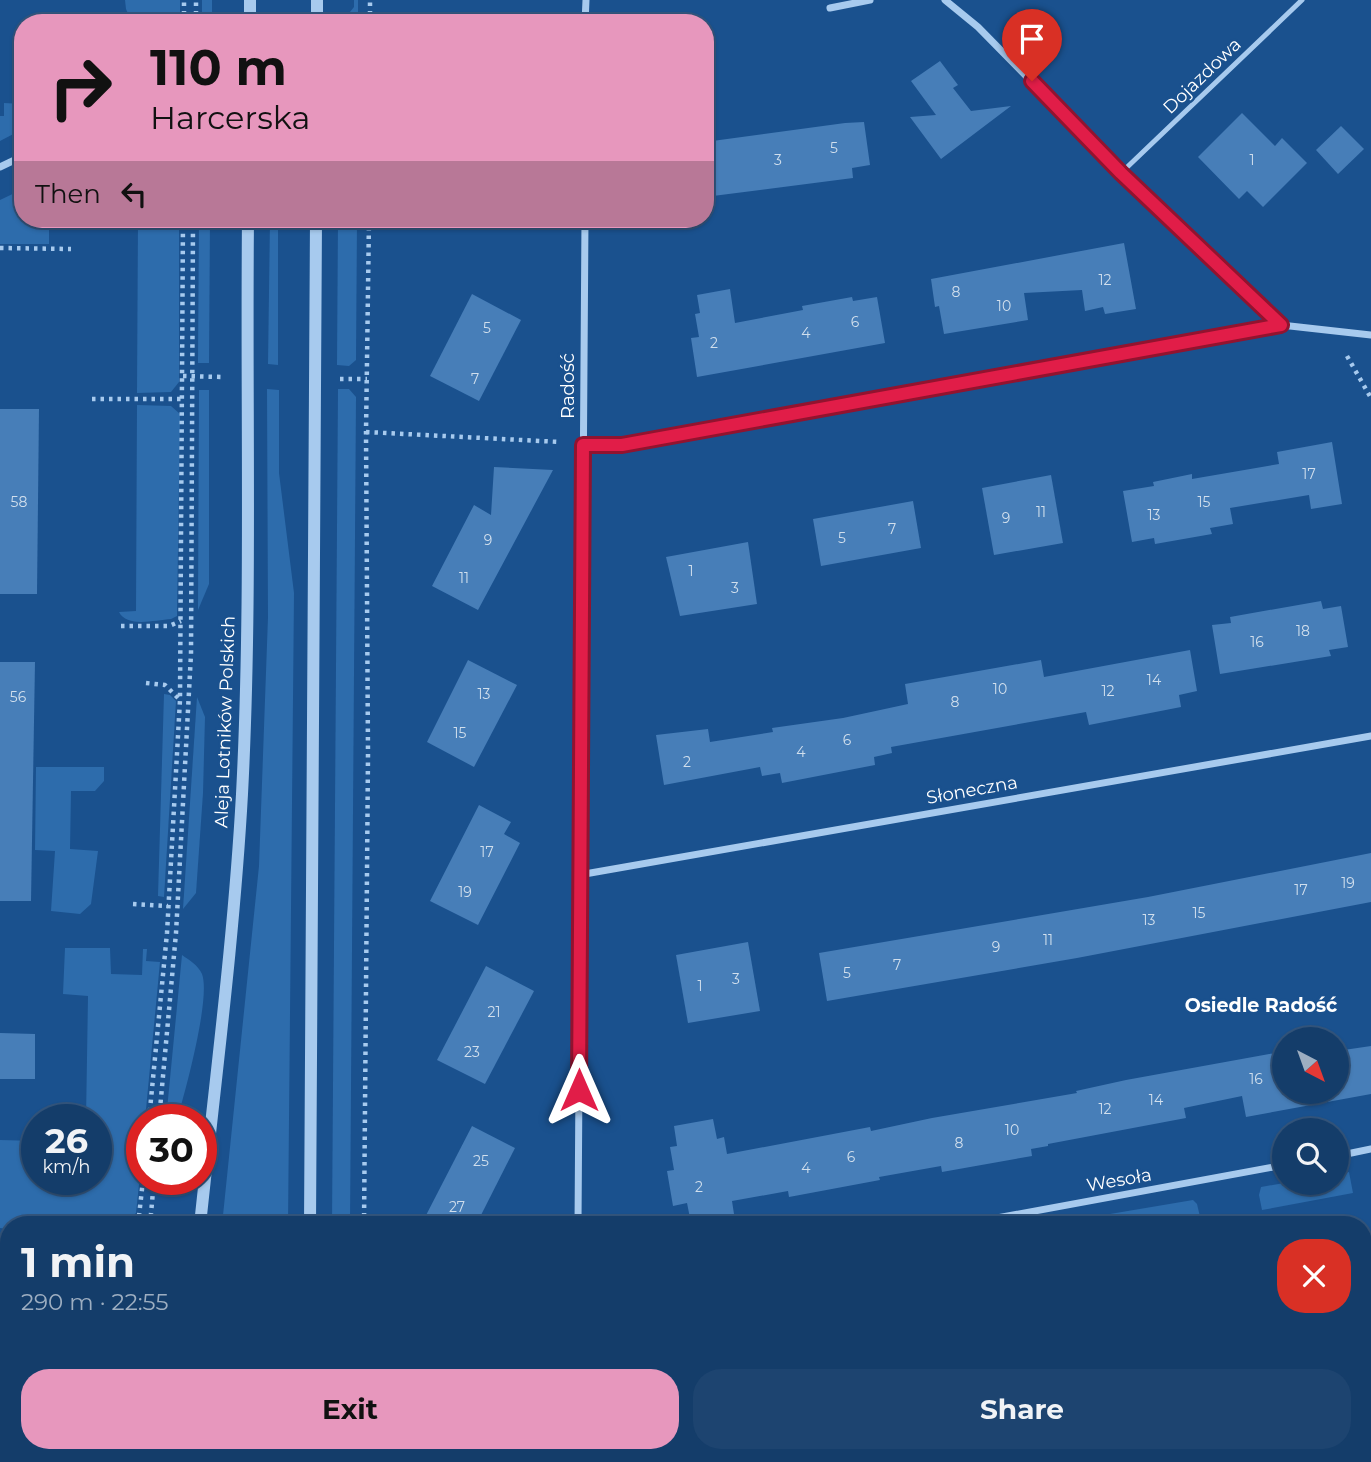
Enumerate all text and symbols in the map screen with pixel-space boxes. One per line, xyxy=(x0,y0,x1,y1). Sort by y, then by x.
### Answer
pin xyxy=(1002,9,1062,81)
icon: arrive xyxy=(1013,20,1051,58)
street label: Dojazdowa xyxy=(1158,33,1246,119)
text: 110 m xyxy=(150,38,287,97)
icon: right xyxy=(35,42,126,133)
text: Harcerska xyxy=(150,98,310,137)
house number: 5 xyxy=(830,139,838,157)
house number: 3 xyxy=(774,151,782,169)
house number: 1 xyxy=(1249,151,1255,169)
icon: left xyxy=(115,175,153,213)
text: Then xyxy=(35,178,101,210)
house number: 12 xyxy=(1098,271,1112,289)
house number: 8 xyxy=(952,283,961,301)
house number: 10 xyxy=(997,297,1011,315)
house number: 6 xyxy=(851,313,860,331)
house number: 5 xyxy=(483,319,491,337)
house number: 4 xyxy=(801,324,811,342)
house number: 2 xyxy=(710,334,718,352)
street label: Radość xyxy=(557,353,579,419)
house number: 7 xyxy=(471,370,479,388)
house number: 17 xyxy=(1302,465,1316,483)
house number: 58 xyxy=(11,493,27,511)
house number: 15 xyxy=(1198,493,1211,511)
house number: 11 xyxy=(1036,503,1046,521)
house number: 13 xyxy=(1148,506,1161,524)
house number: 9 xyxy=(1002,509,1010,527)
house number: 7 xyxy=(888,520,896,538)
house number: 5 xyxy=(838,529,846,547)
house number: 9 xyxy=(484,531,492,549)
house number: 1 xyxy=(688,562,694,580)
house number: 11 xyxy=(459,569,469,587)
house number: 3 xyxy=(731,579,739,597)
street label: Aleja Lotników Polskich xyxy=(210,616,240,828)
house number: 18 xyxy=(1296,622,1310,640)
house number: 16 xyxy=(1250,633,1264,651)
house number: 14 xyxy=(1147,671,1162,689)
house number: 10 xyxy=(993,680,1007,698)
house number: 12 xyxy=(1101,682,1115,700)
house number: 13 xyxy=(478,685,491,703)
house number: 56 xyxy=(10,688,27,706)
house number: 8 xyxy=(951,693,960,711)
house number: 15 xyxy=(454,724,467,742)
house number: 6 xyxy=(843,731,852,749)
house number: 4 xyxy=(796,743,806,761)
house number: 2 xyxy=(683,753,691,771)
street label: Słoneczna xyxy=(925,771,1019,809)
house number: 17 xyxy=(480,843,494,861)
house number: 19 xyxy=(1341,874,1355,892)
house number: 17 xyxy=(1294,881,1308,899)
house number: 19 xyxy=(458,883,472,901)
house number: 15 xyxy=(1193,904,1206,922)
house number: 13 xyxy=(1143,911,1156,929)
house number: 11 xyxy=(1043,931,1053,949)
house number: 9 xyxy=(992,938,1000,956)
house number: 7 xyxy=(893,956,901,974)
house number: 5 xyxy=(843,964,851,982)
house number: 3 xyxy=(732,970,740,988)
house number: 1 xyxy=(697,977,703,995)
district label: Osiedle Radość xyxy=(1185,994,1337,1017)
house number: 21 xyxy=(487,1003,501,1021)
north arrow xyxy=(1272,1027,1349,1104)
map controls xyxy=(1272,1027,1349,1195)
house number: 23 xyxy=(464,1043,480,1061)
position arrow xyxy=(542,1053,616,1127)
house number: 16 xyxy=(1249,1070,1263,1088)
house number: 14 xyxy=(1149,1091,1164,1109)
house number: 12 xyxy=(1098,1100,1112,1118)
speed limit sign: 30 xyxy=(126,1104,217,1195)
button: search xyxy=(1272,1118,1349,1195)
text: 26 xyxy=(45,1119,88,1162)
house number: 10 xyxy=(1005,1121,1019,1139)
house number: 8 xyxy=(955,1134,964,1152)
house number: 6 xyxy=(847,1148,856,1166)
house number: 25 xyxy=(473,1152,489,1170)
text: km/h xyxy=(42,1156,91,1178)
house number: 4 xyxy=(801,1159,811,1177)
street label: Wesoła xyxy=(1085,1163,1153,1197)
house number: 2 xyxy=(695,1178,703,1196)
house number: 27 xyxy=(449,1198,465,1216)
text: 1 min xyxy=(21,1236,135,1288)
button: close xyxy=(1277,1239,1351,1313)
text: 290 m · 22:55 xyxy=(21,1288,169,1316)
button: Exit xyxy=(21,1369,679,1449)
button: Share xyxy=(693,1369,1351,1449)

